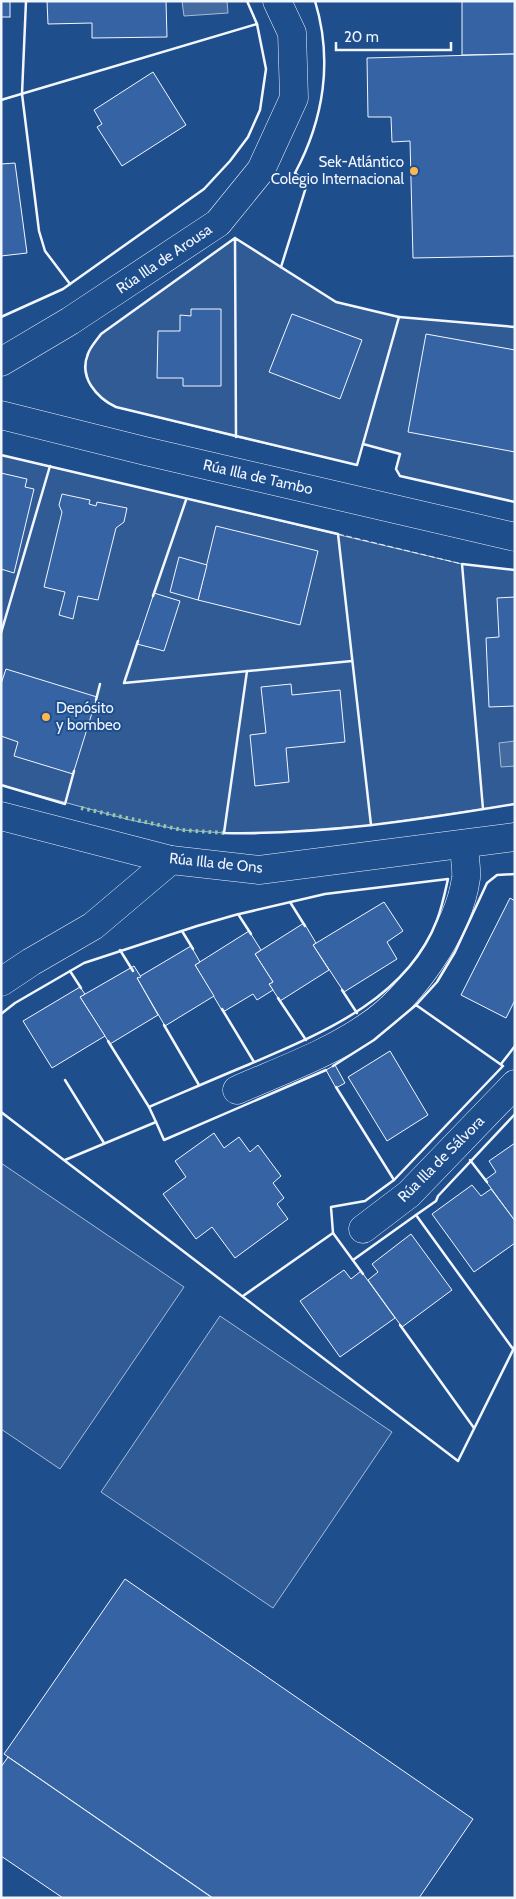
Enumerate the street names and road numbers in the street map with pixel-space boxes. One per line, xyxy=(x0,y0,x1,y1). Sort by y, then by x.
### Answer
street label: Rúa Illa de Arousa xyxy=(113,220,216,298)
street label: Rúa Illa de Tambo xyxy=(201,456,315,498)
street label: Rúa Illa de Ons xyxy=(168,849,264,877)
street label: Rúa Illa de Sálvora xyxy=(394,1112,488,1206)

